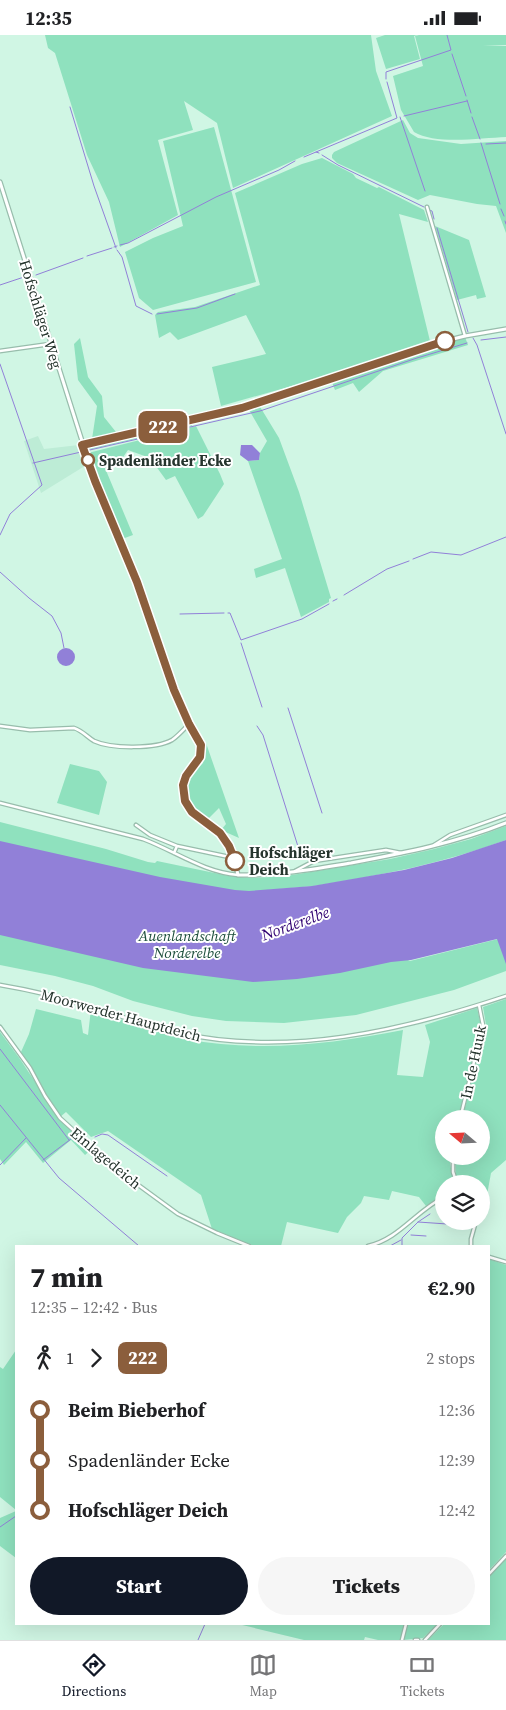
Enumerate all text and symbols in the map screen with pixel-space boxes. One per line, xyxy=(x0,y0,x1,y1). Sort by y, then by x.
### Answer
text: 12:35 xyxy=(25,5,72,31)
street label: Hofschläger Weg xyxy=(14,257,68,371)
unlabelled marker xyxy=(435,331,455,351)
line badge: 222 xyxy=(134,411,192,443)
text: 222 xyxy=(148,414,178,439)
place label: Spadenländer Ecke xyxy=(99,450,232,471)
marker: Spadenländer Ecke xyxy=(81,453,95,467)
place label: Hofschläger Deich xyxy=(249,842,333,880)
marker: Hofschläger Deich xyxy=(225,851,245,871)
water label: Norderelbe xyxy=(257,900,333,946)
park label: Auenlandschaft Norderelbe xyxy=(137,925,237,963)
street label: Moorwerder Hauptdeich xyxy=(38,983,204,1047)
street label: In de Huuk xyxy=(455,1022,491,1101)
north arrow xyxy=(435,1110,490,1165)
map controls xyxy=(435,1110,490,1230)
street label: Einlagedeich xyxy=(66,1122,146,1194)
button: layers xyxy=(435,1175,490,1230)
text: 7 min xyxy=(30,1258,103,1296)
text: €2.90 xyxy=(428,1275,475,1301)
text: 12:35 – 12:42 · Bus xyxy=(30,1296,158,1318)
icon: walk xyxy=(30,1344,58,1372)
icon: forward xyxy=(82,1344,110,1372)
text: 222 xyxy=(128,1345,157,1370)
text: 1 xyxy=(66,1347,74,1369)
text: 2 stops xyxy=(426,1347,475,1369)
text: Beim Bieberhof xyxy=(68,1397,205,1423)
text: 12:36 xyxy=(438,1399,475,1421)
text: Spadenländer Ecke xyxy=(68,1447,230,1473)
text: 12:39 xyxy=(438,1449,475,1471)
text: Hofschläger Deich xyxy=(68,1497,228,1523)
text: 12:42 xyxy=(438,1499,475,1521)
button: Start xyxy=(30,1557,248,1615)
button: Tickets xyxy=(258,1557,475,1615)
tab: Directions xyxy=(61,1651,126,1701)
tab: Map xyxy=(249,1651,277,1701)
tab: Tickets xyxy=(400,1651,445,1701)

